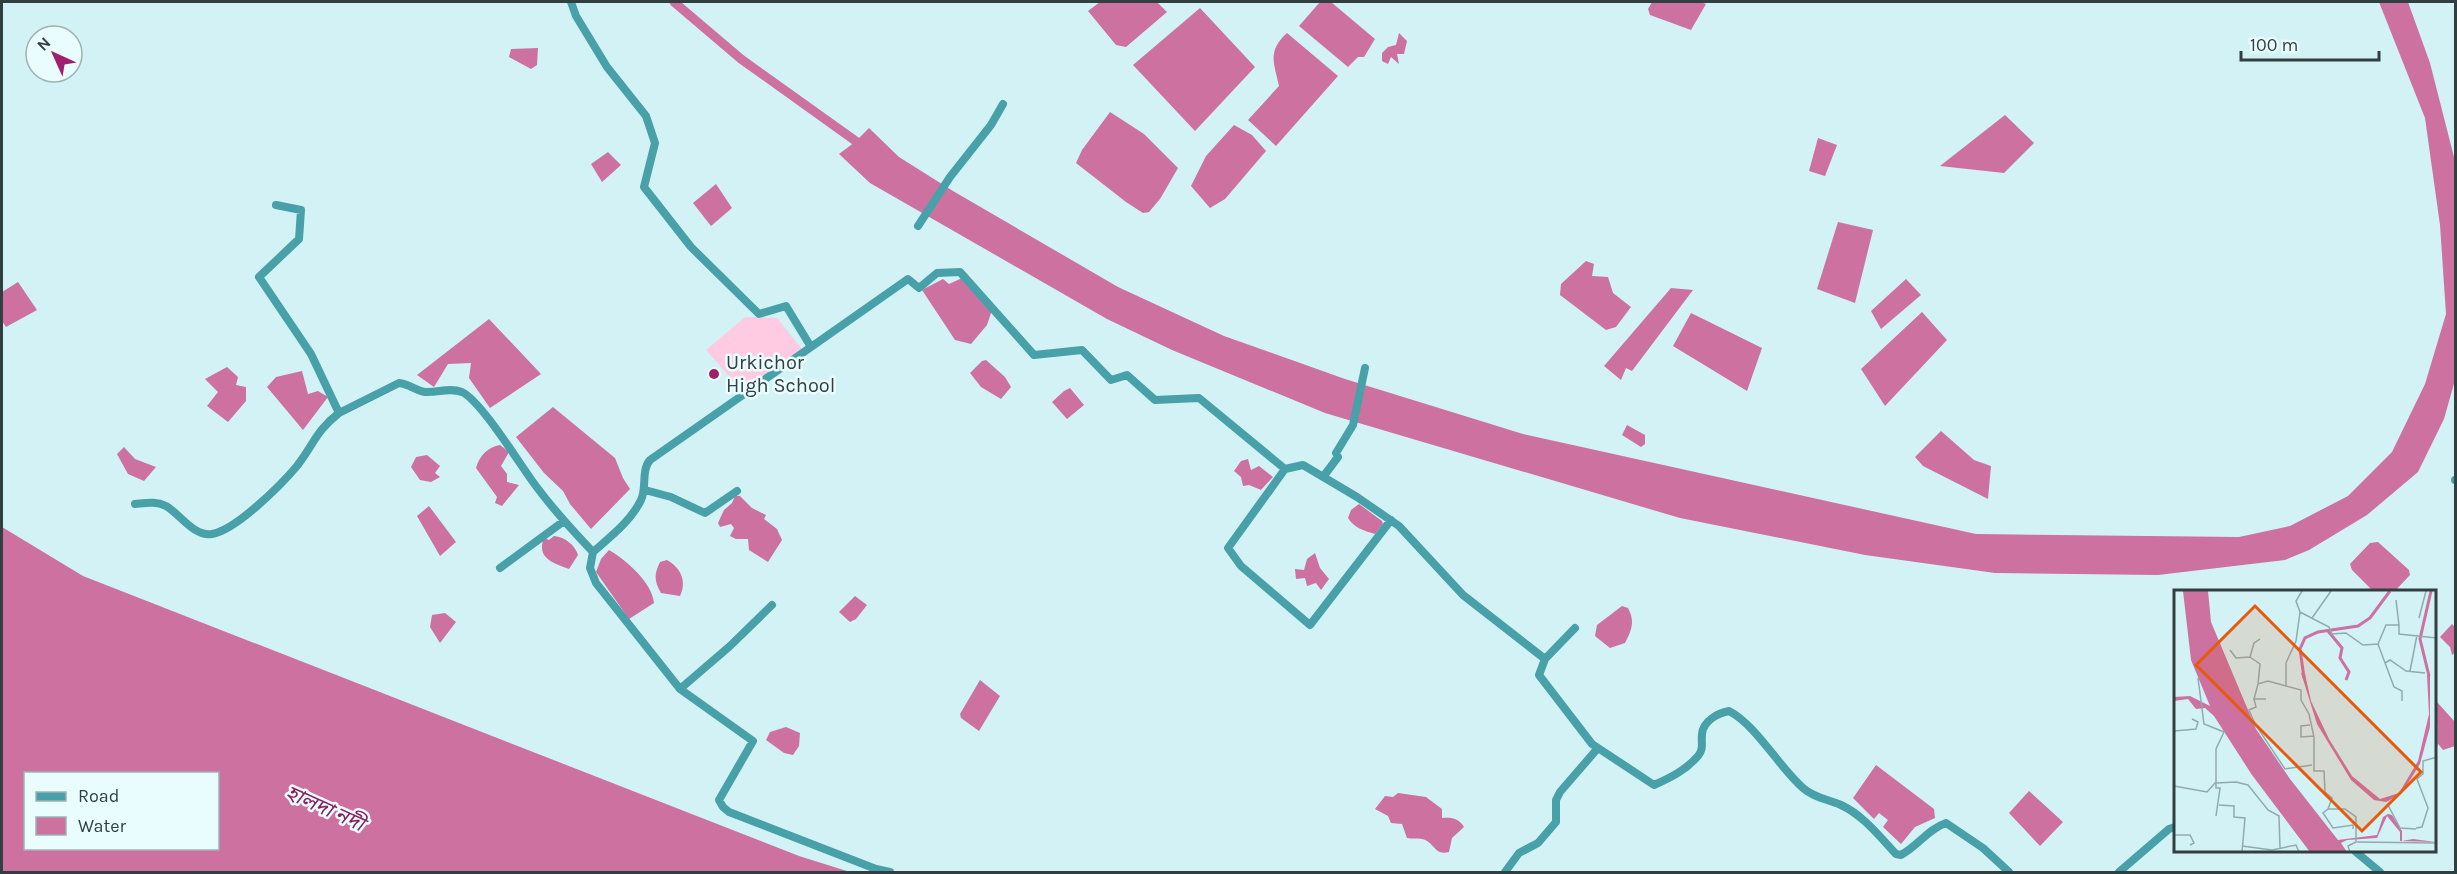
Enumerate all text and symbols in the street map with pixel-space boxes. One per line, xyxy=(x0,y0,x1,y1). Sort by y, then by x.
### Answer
north arrow xyxy=(24,24,84,84)
scale bar xyxy=(2241,24,2379,62)
text: N xyxy=(33,33,55,55)
text: 100 m xyxy=(2250,34,2298,56)
place label: Urkichor High School xyxy=(726,351,835,397)
marker: Urkichor High School xyxy=(707,367,721,381)
inset map xyxy=(2174,590,2436,853)
legend xyxy=(24,772,219,850)
water label: হালদা নদী xyxy=(282,779,373,838)
text: Road xyxy=(78,785,119,807)
text: Water xyxy=(78,815,126,837)

